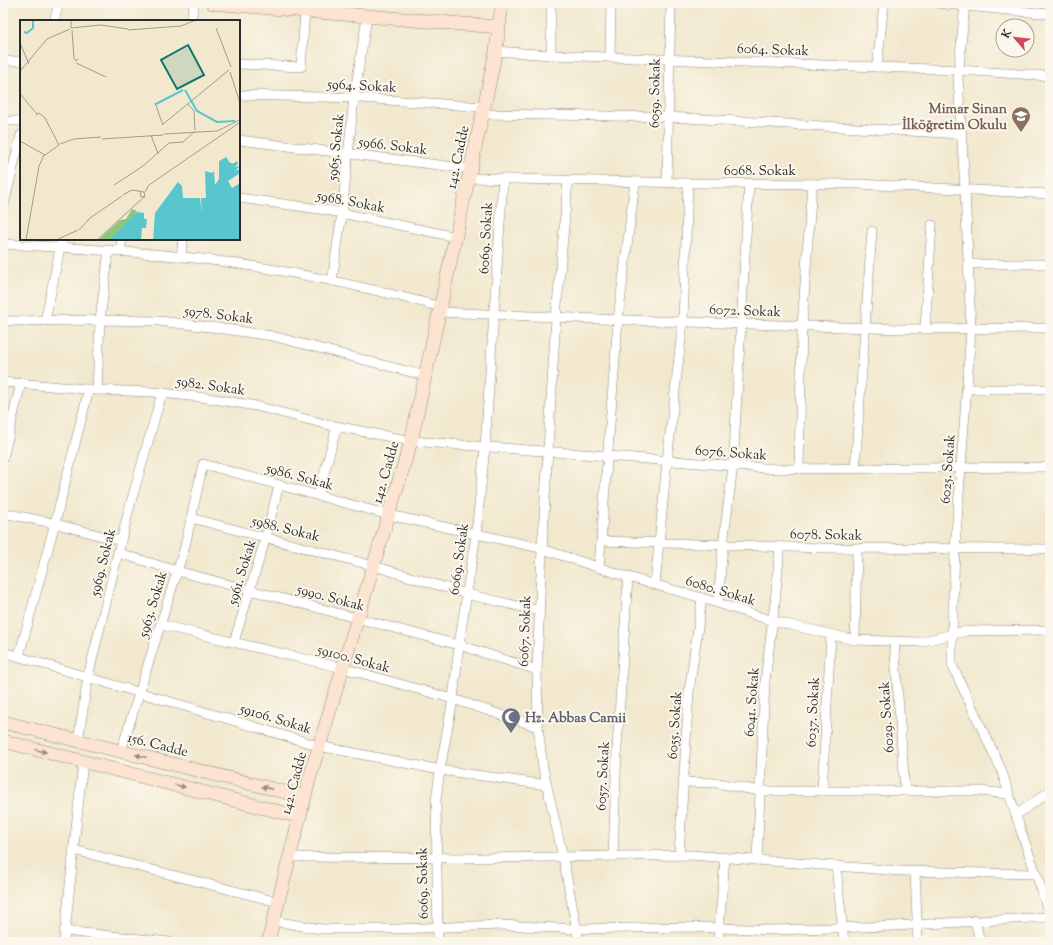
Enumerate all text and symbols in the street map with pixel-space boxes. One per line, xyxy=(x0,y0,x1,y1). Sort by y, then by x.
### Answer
north arrow xyxy=(995,18,1035,58)
inset map xyxy=(20,20,240,240)
text: K xyxy=(998,26,1016,42)
street label: 6064. Sokak xyxy=(736,40,810,62)
street label: 6059. Sokak xyxy=(645,57,667,128)
street label: 5964. Sokak xyxy=(326,75,397,99)
place label: Mimar Sinan İlköğretim Okulu xyxy=(902,100,1008,136)
school or university icon: Mimar Sinan İlköğretim Okulu xyxy=(1010,105,1032,133)
street label: 5965. Sokak xyxy=(323,112,351,183)
street label: 142. Cadde xyxy=(442,124,475,191)
street label: 5966. Sokak xyxy=(356,133,429,161)
street label: 6068. Sokak xyxy=(724,162,797,182)
street label: 5968. Sokak xyxy=(314,186,387,219)
street label: 6069. Sokak xyxy=(475,201,499,275)
street label: 6072. Sokak xyxy=(709,301,782,323)
street label: 5978. Sokak xyxy=(182,302,255,330)
street label: 5982. Sokak xyxy=(174,372,247,402)
street label: 6025. Sokak xyxy=(937,433,961,505)
street label: 142. Cadde xyxy=(368,439,405,506)
street label: 6076. Sokak xyxy=(694,442,768,467)
street label: 5986. Sokak xyxy=(262,459,336,497)
street label: 5988. Sokak xyxy=(248,512,322,548)
street label: 6069. Sokak xyxy=(445,522,475,596)
street label: 6078. Sokak xyxy=(790,525,863,547)
street label: 5969. Sokak xyxy=(86,526,122,600)
street label: 5961. Sokak xyxy=(223,537,262,609)
street label: 5963. Sokak xyxy=(134,569,174,641)
street label: 6080. Sokak xyxy=(683,572,758,612)
street label: 5990. Sokak xyxy=(293,580,367,618)
street label: 6067. Sokak xyxy=(515,594,537,667)
street label: 59100. Sokak xyxy=(314,640,393,679)
street label: 6041. Sokak xyxy=(741,666,765,738)
street label: 6037. Sokak xyxy=(802,676,826,748)
street label: 6029. Sokak xyxy=(875,680,900,753)
street label: 6055. Sokak xyxy=(664,690,688,760)
street label: 59106. Sokak xyxy=(236,699,314,740)
mosque icon: Hz. Abbas Camii xyxy=(500,706,522,734)
place label: Hz. Abbas Camii xyxy=(525,709,626,729)
street label: 156. Cadde xyxy=(125,729,190,763)
street label: 6057. Sokak xyxy=(592,740,616,811)
one-way arrow xyxy=(35,748,47,754)
street label: 142. Cadde xyxy=(277,750,313,817)
one-way arrow xyxy=(134,753,147,759)
one-way arrow xyxy=(174,784,187,790)
one-way arrow xyxy=(261,785,273,791)
street label: 6069. Sokak xyxy=(413,846,435,919)

